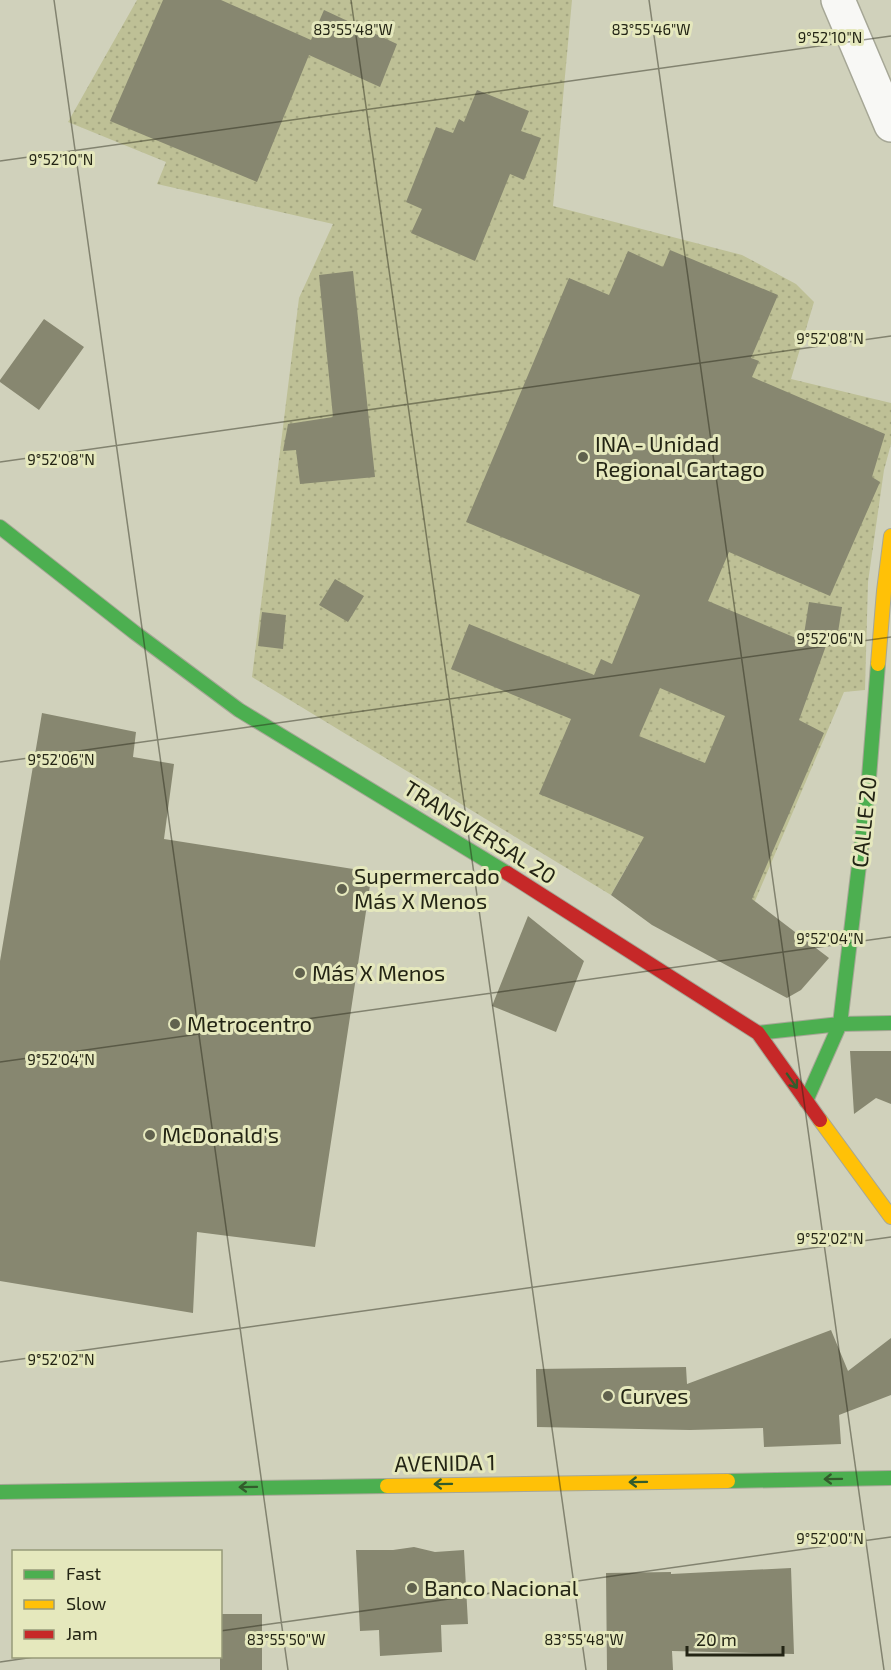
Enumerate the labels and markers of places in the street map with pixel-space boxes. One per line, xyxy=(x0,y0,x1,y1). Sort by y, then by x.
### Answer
place label: INA - Unidad Regional Cartago xyxy=(595,430,765,481)
marker: INA - Unidad Regional Cartago xyxy=(576,450,590,464)
place label: Supermercado Más X Menos xyxy=(354,862,500,913)
marker: Supermercado Más X Menos xyxy=(335,882,349,896)
place label: Más X Menos xyxy=(312,959,445,985)
marker: Más X Menos xyxy=(293,966,307,980)
place label: Metrocentro xyxy=(187,1010,312,1036)
marker: Metrocentro xyxy=(168,1017,182,1031)
place label: McDonald's xyxy=(162,1121,279,1147)
marker: McDonald's xyxy=(143,1128,157,1142)
place label: Curves xyxy=(620,1382,688,1408)
marker: Curves xyxy=(601,1389,615,1403)
place label: Banco Nacional xyxy=(424,1574,579,1600)
marker: Banco Nacional xyxy=(405,1581,419,1595)

